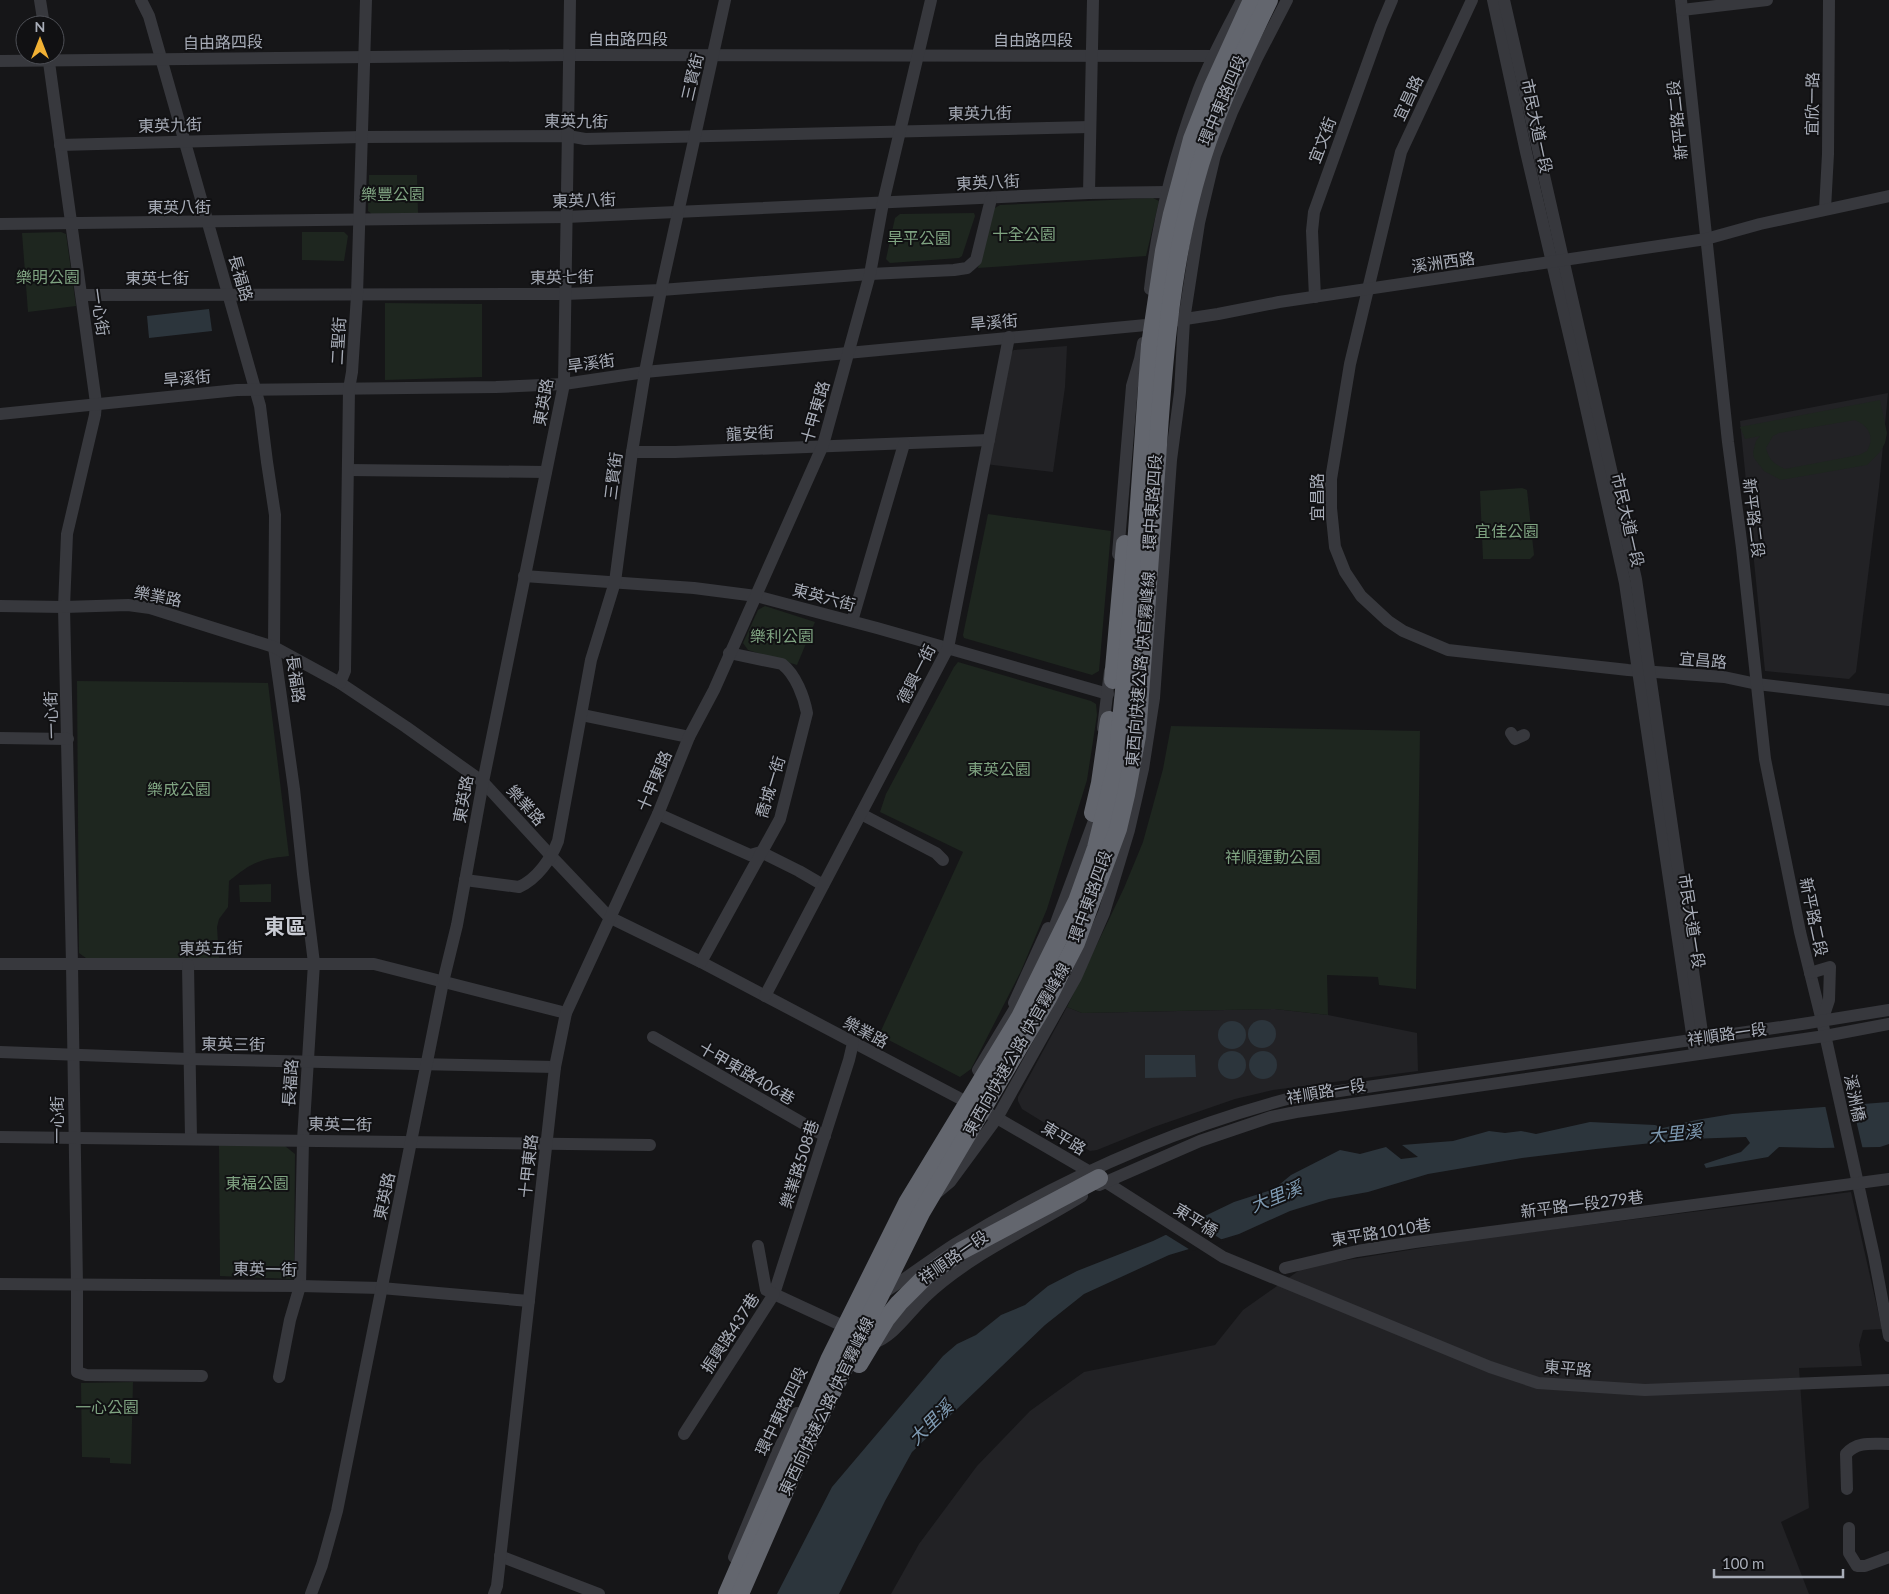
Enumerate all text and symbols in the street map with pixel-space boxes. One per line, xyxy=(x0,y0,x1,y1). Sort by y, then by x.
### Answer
north arrow xyxy=(15,15,65,65)
text: N xyxy=(35,18,45,35)
street label: 自由路四段 xyxy=(588,29,668,48)
street label: 自由路四段 xyxy=(993,30,1073,49)
street label: 自由路四段 xyxy=(183,31,263,52)
street label: 三賢街 xyxy=(677,51,706,102)
street label: 環中東路四段 xyxy=(1194,52,1249,148)
street label: 宜昌路 xyxy=(1389,72,1426,124)
street label: 宜欣一路 xyxy=(1801,72,1822,136)
street label: 市民大道一段 xyxy=(1518,77,1557,175)
street label: 新平路二段 xyxy=(1663,79,1690,161)
street label: 東英九街 xyxy=(948,102,1012,123)
street label: 東英九街 xyxy=(544,110,608,131)
street label: 東英九街 xyxy=(138,114,202,135)
street label: 宜文街 xyxy=(1304,114,1339,166)
street label: 東英八街 xyxy=(956,170,1020,193)
park label: 樂豐公園 xyxy=(361,184,425,203)
street label: 東英八街 xyxy=(552,189,616,210)
street label: 東英八街 xyxy=(147,197,211,216)
park label: 十全公園 xyxy=(992,224,1056,243)
park label: 旱平公園 xyxy=(887,228,951,247)
street label: 溪洲西路 xyxy=(1410,248,1476,275)
street label: 長福路 xyxy=(226,252,257,304)
street label: 東英七街 xyxy=(530,266,594,287)
park label: 樂明公園 xyxy=(16,267,80,286)
street label: 東英七街 xyxy=(125,268,189,287)
street label: 一心街 xyxy=(88,287,113,337)
street label: 旱溪街 xyxy=(969,310,1019,333)
street label: 二聖街 xyxy=(327,317,348,365)
street label: 旱溪街 xyxy=(566,350,616,375)
street label: 旱溪街 xyxy=(162,366,212,389)
street label: 東英路 xyxy=(529,377,556,427)
street label: 十甲東路 xyxy=(797,378,832,445)
street label: 龍安街 xyxy=(726,422,774,443)
street label: 三賢街 xyxy=(600,451,625,501)
street label: 環中東路四段 xyxy=(1139,453,1164,551)
street label: 市民大道一段 xyxy=(1608,471,1649,569)
street label: 宜昌路 xyxy=(1307,473,1326,521)
street label: 新平路二段 xyxy=(1740,477,1769,559)
park label: 宜佳公園 xyxy=(1475,521,1539,540)
street label: 東西向快速公路 快官霧峰線 xyxy=(1121,570,1158,767)
street label: 東英六街 xyxy=(791,579,858,614)
street label: 樂業路 xyxy=(133,582,183,609)
park label: 樂利公園 xyxy=(750,626,814,645)
street label: 德興一街 xyxy=(893,641,939,707)
street label: 宜昌路 xyxy=(1678,648,1728,671)
street label: 長福路 xyxy=(284,654,309,704)
street label: 一心街 xyxy=(40,691,61,739)
street label: 十甲東路 xyxy=(632,748,675,814)
street label: 喬城一街 xyxy=(751,753,788,820)
park label: 東英公園 xyxy=(967,759,1031,778)
street label: 東英路 xyxy=(449,774,476,824)
park label: 樂成公園 xyxy=(147,779,211,798)
street label: 樂業路 xyxy=(503,780,549,829)
street label: 環中東路四段 xyxy=(1064,847,1115,944)
park label: 祥順運動公園 xyxy=(1225,847,1321,866)
street label: 市民大道一段 xyxy=(1676,872,1709,970)
street label: 新平路二段 xyxy=(1797,876,1832,958)
district label: 東區 xyxy=(264,913,306,938)
street label: 東英五街 xyxy=(179,937,243,958)
street label: 東西向快速公路 快官霧峰線 xyxy=(958,959,1073,1138)
street label: 樂業路 xyxy=(841,1012,892,1051)
street label: 祥順路一段 xyxy=(1686,1019,1768,1048)
street label: 東英三街 xyxy=(201,1033,265,1054)
street label: 十甲東路406巷 xyxy=(696,1037,799,1108)
street label: 長福路 xyxy=(278,1058,301,1108)
street label: 溪洲橋 xyxy=(1841,1072,1870,1123)
street label: 祥順路一段 xyxy=(1285,1074,1367,1107)
street label: 一心街 xyxy=(47,1096,66,1144)
street label: 東英二街 xyxy=(308,1113,372,1134)
street label: 樂業路508巷 xyxy=(775,1117,822,1210)
street label: 東平路 xyxy=(1039,1117,1090,1158)
water label: 大里溪 xyxy=(1647,1119,1706,1147)
street label: 十甲東路 xyxy=(515,1133,540,1199)
street label: 東英路 xyxy=(369,1170,398,1221)
park label: 東福公園 xyxy=(225,1173,289,1192)
water label: 大里溪 xyxy=(1246,1175,1308,1216)
street label: 新平路一段279巷 xyxy=(1519,1187,1645,1220)
street label: 東平橋 xyxy=(1171,1199,1222,1240)
street label: 東平路1010巷 xyxy=(1329,1214,1432,1249)
street label: 祥順路一段 xyxy=(914,1226,991,1287)
street label: 東英一街 xyxy=(233,1258,297,1279)
street label: 振興路437巷 xyxy=(697,1289,763,1376)
street label: 東西向快速公路 快官霧峰線 xyxy=(774,1313,877,1498)
street label: 東平路 xyxy=(1543,1356,1593,1379)
street label: 環中東路四段 xyxy=(751,1363,810,1458)
water label: 大里溪 xyxy=(903,1393,959,1449)
park label: 一心公園 xyxy=(75,1397,139,1416)
scale bar xyxy=(1714,1546,1843,1578)
text: 100 m xyxy=(1722,1554,1764,1572)

